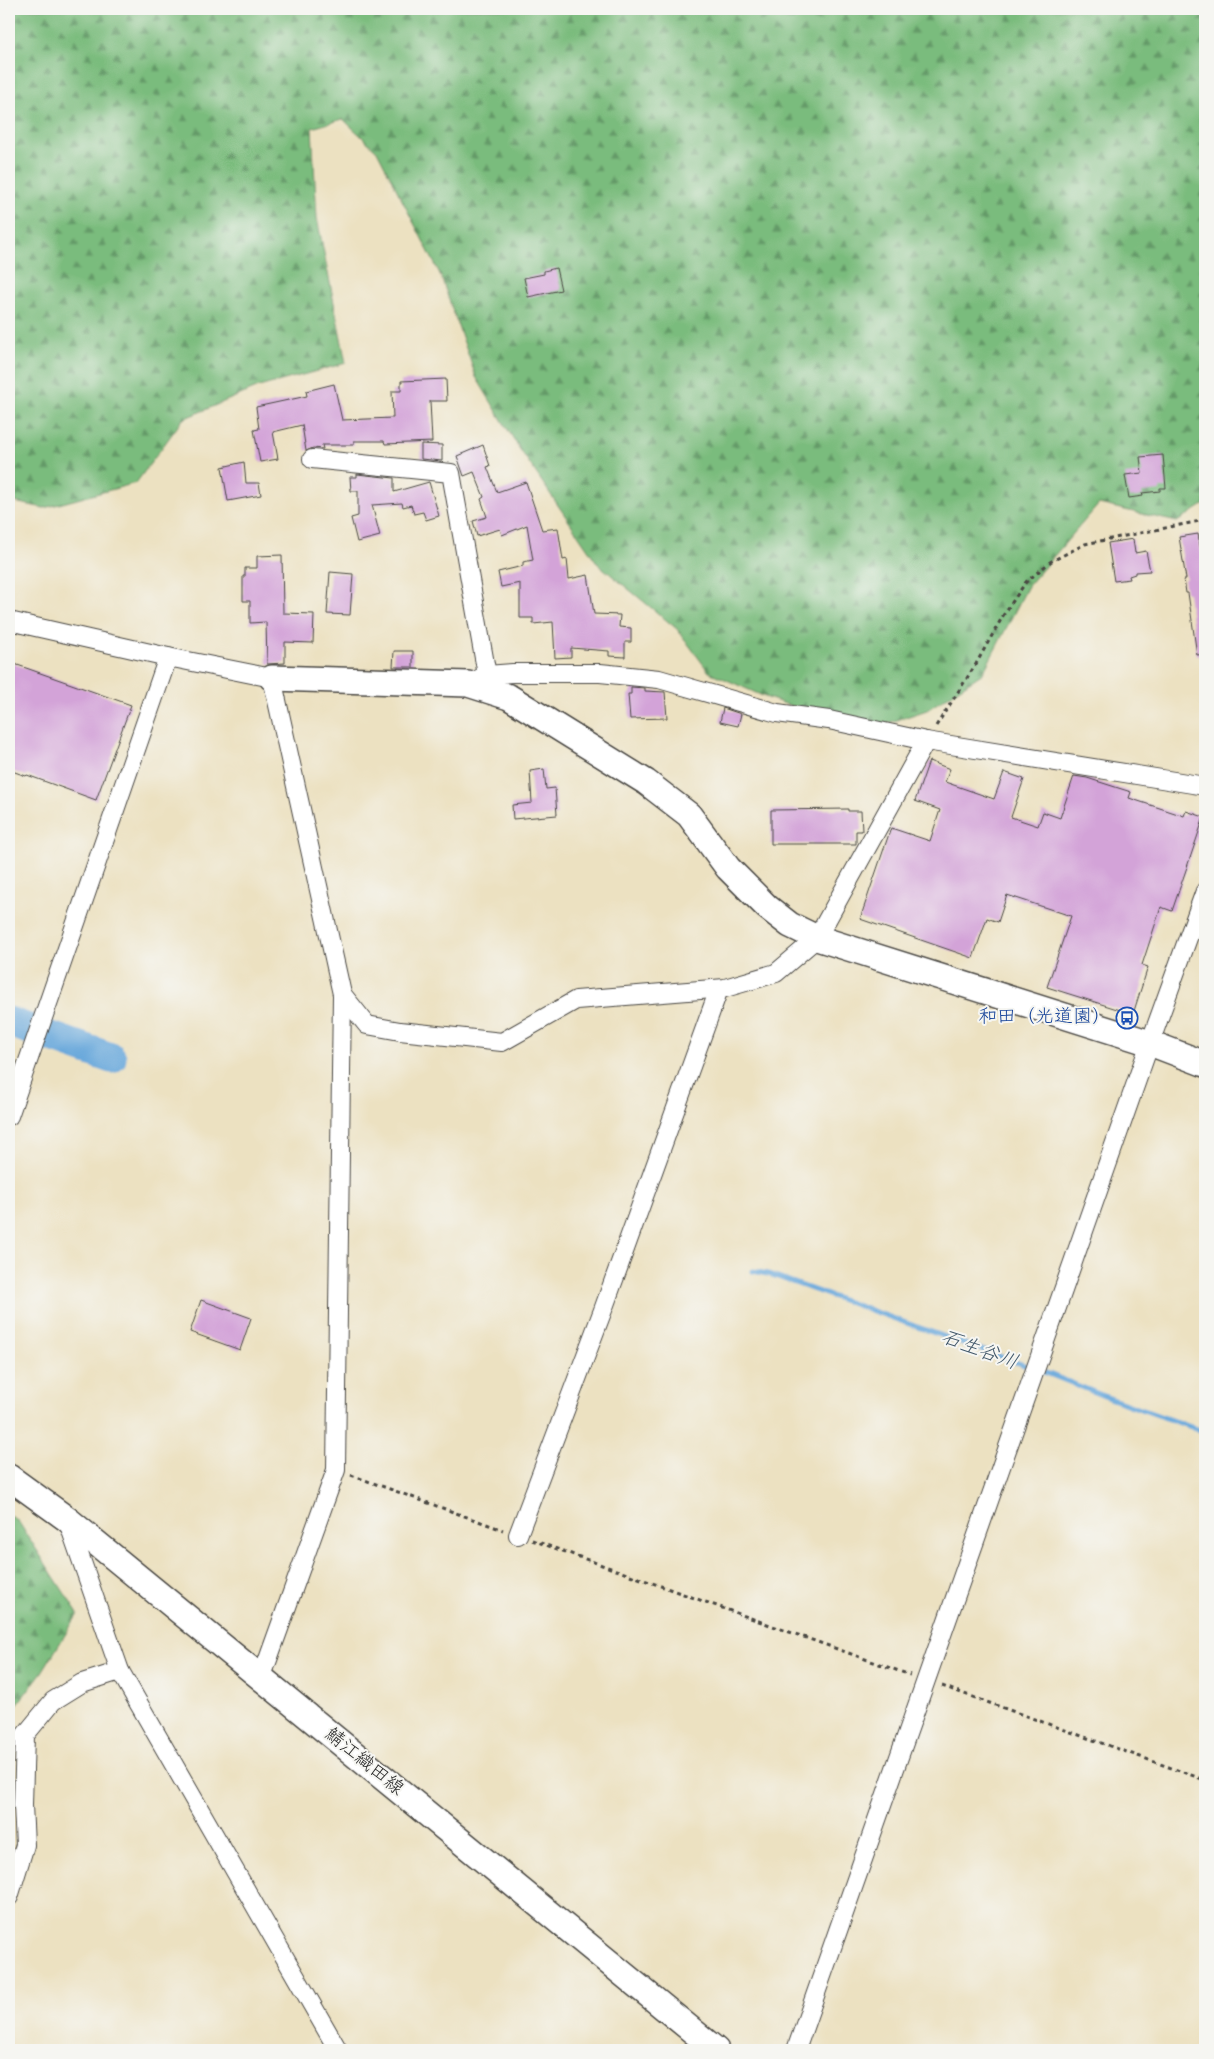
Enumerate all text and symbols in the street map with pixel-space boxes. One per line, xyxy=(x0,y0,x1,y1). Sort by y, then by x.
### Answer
place label: 和田（光道園） xyxy=(978,1006,1111,1030)
bus stop icon: 和田（光道園） xyxy=(1115,1006,1139,1030)
water label: 石生谷川 xyxy=(937,1327,1021,1376)
street label: 鯖江織田線 xyxy=(319,1723,408,1802)

